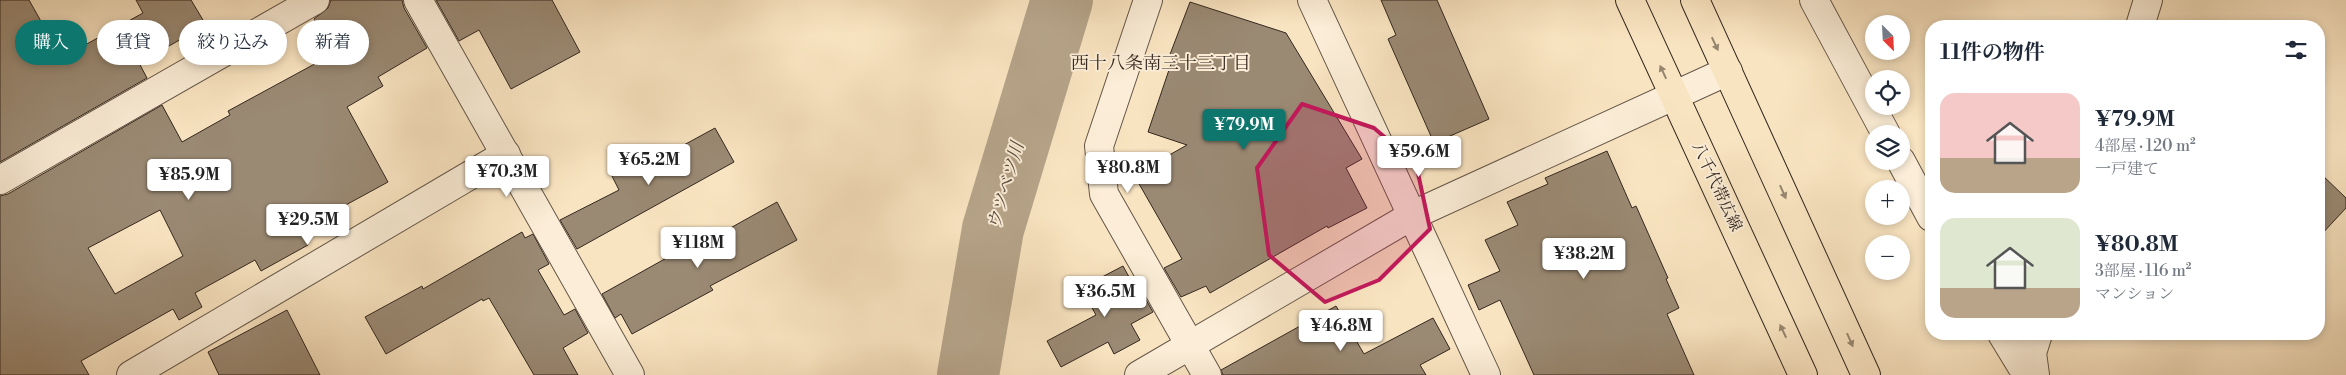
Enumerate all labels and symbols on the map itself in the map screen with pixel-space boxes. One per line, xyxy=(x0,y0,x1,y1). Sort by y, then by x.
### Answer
north arrow xyxy=(1865,15,1910,60)
one-way arrow xyxy=(1712,37,1720,51)
district label: 西十八条南三十三丁目 xyxy=(1071,52,1251,75)
one-way arrow xyxy=(1659,65,1667,79)
pin: ¥79.9M xyxy=(1203,108,1285,151)
pin: ¥59.6M xyxy=(1378,136,1460,178)
water label: ウツベツ川 xyxy=(983,138,1030,232)
street label: 八千代帯広線 xyxy=(1688,139,1746,235)
pin: ¥65.2M xyxy=(608,144,690,186)
pin: ¥80.8M xyxy=(1087,152,1169,194)
pin: ¥70.3M xyxy=(466,156,548,198)
pin: ¥85.9M xyxy=(148,158,230,201)
one-way arrow xyxy=(1779,185,1787,199)
pin: ¥29.5M xyxy=(267,204,349,246)
pin: ¥118M xyxy=(663,226,733,269)
pin: ¥38.2M xyxy=(1543,238,1625,280)
pin: ¥36.5M xyxy=(1064,276,1146,318)
pin: ¥46.8M xyxy=(1300,310,1382,352)
one-way arrow xyxy=(1779,324,1787,338)
one-way arrow xyxy=(1846,333,1854,347)

